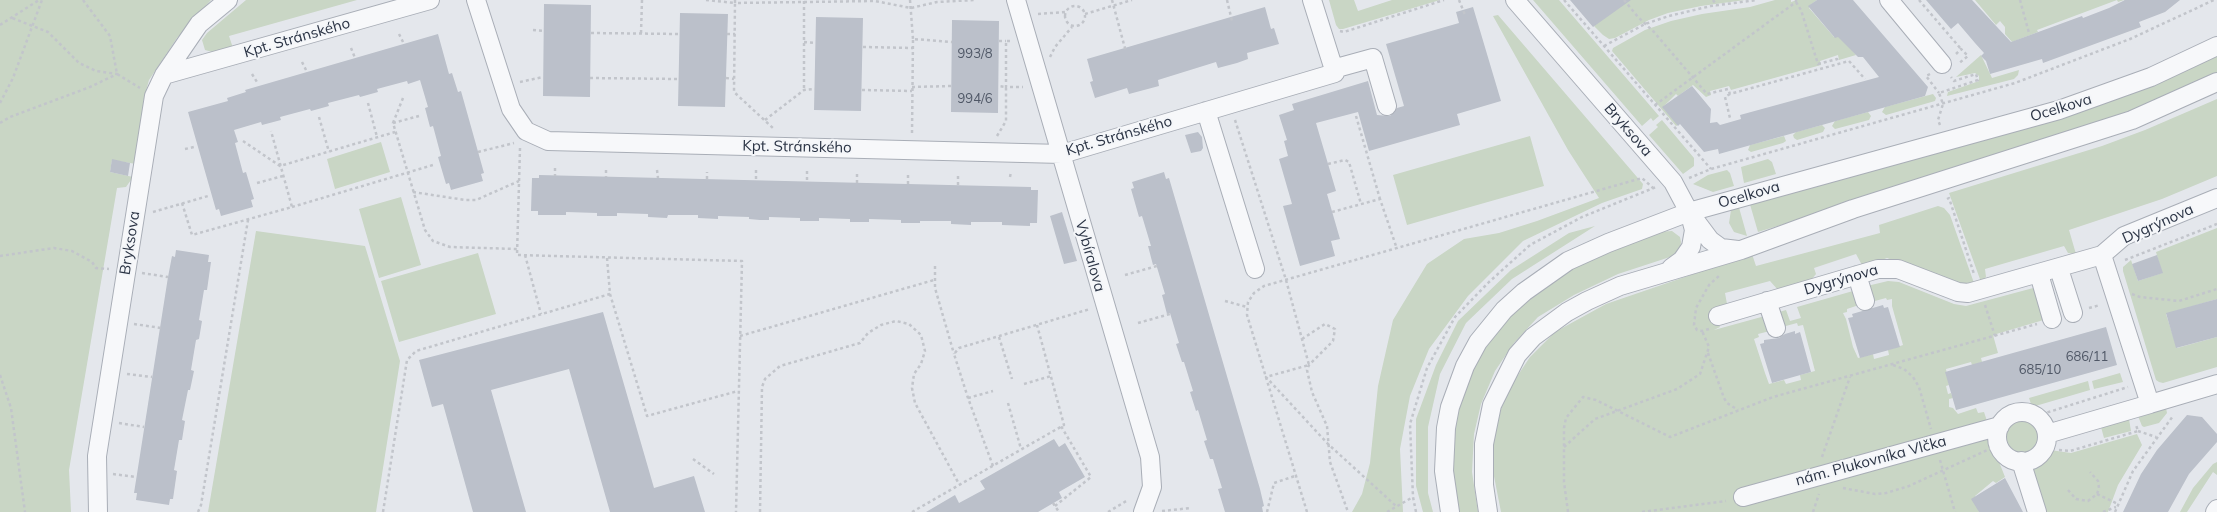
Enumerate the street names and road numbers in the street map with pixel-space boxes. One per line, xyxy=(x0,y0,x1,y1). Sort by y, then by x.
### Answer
street label: Kpt. Stránského xyxy=(242,14,352,62)
street label: Ocelkova xyxy=(2028,90,2094,126)
street label: Bryksova xyxy=(1600,100,1656,160)
street label: Kpt. Stránského xyxy=(1064,112,1174,160)
street label: Kpt. Stránského xyxy=(742,137,852,157)
street label: Ocelkova xyxy=(1716,178,1782,212)
street label: Dygrýnova xyxy=(2120,200,2196,248)
street label: Bryksova xyxy=(116,210,144,276)
street label: Vybíralova xyxy=(1071,218,1109,294)
street label: Dygrýnova xyxy=(1802,261,1880,299)
street label: nám. Plukovníka Vlčka xyxy=(1794,432,1948,490)

